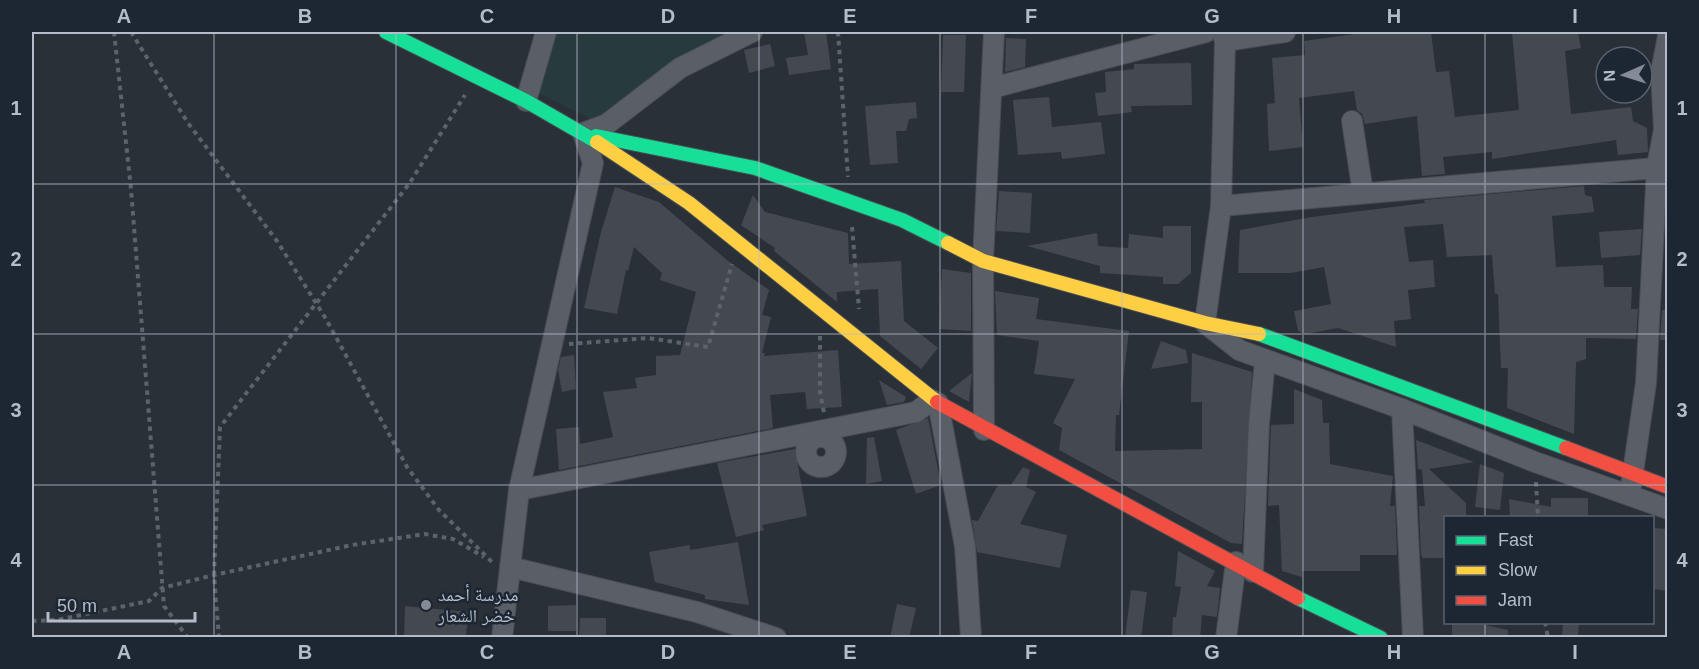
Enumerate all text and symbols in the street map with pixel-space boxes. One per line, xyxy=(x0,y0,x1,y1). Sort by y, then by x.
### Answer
text: A xyxy=(117,5,131,27)
text: B xyxy=(298,5,312,27)
text: C xyxy=(480,5,494,27)
text: D xyxy=(661,5,675,27)
text: E xyxy=(843,5,857,27)
text: F xyxy=(1025,5,1037,27)
text: G xyxy=(1204,5,1220,27)
text: H xyxy=(1387,5,1401,27)
text: I xyxy=(1572,5,1578,27)
north arrow xyxy=(1594,45,1654,105)
text: N xyxy=(1601,70,1618,82)
text: 1 xyxy=(10,97,22,119)
text: 1 xyxy=(1676,97,1688,119)
text: 2 xyxy=(10,248,22,270)
text: 2 xyxy=(1676,248,1688,270)
text: 3 xyxy=(10,399,22,421)
text: 3 xyxy=(1676,399,1688,421)
legend xyxy=(1444,516,1654,624)
text: Fast xyxy=(1498,530,1533,550)
text: 4 xyxy=(10,549,22,571)
text: 4 xyxy=(1676,549,1688,571)
text: Slow xyxy=(1498,560,1538,580)
place label: مدرسة أحمد خضر الشعار xyxy=(437,584,518,626)
scale bar xyxy=(48,585,195,623)
text: Jam xyxy=(1498,590,1532,610)
text: 50 m xyxy=(57,596,97,616)
marker: مدرسة أحمد خضر الشعار xyxy=(419,598,433,612)
text: A xyxy=(117,641,131,663)
text: B xyxy=(298,641,312,663)
text: C xyxy=(480,641,494,663)
text: D xyxy=(661,641,675,663)
text: E xyxy=(843,641,857,663)
text: F xyxy=(1025,641,1037,663)
text: G xyxy=(1204,641,1220,663)
text: H xyxy=(1387,641,1401,663)
text: I xyxy=(1572,641,1578,663)

